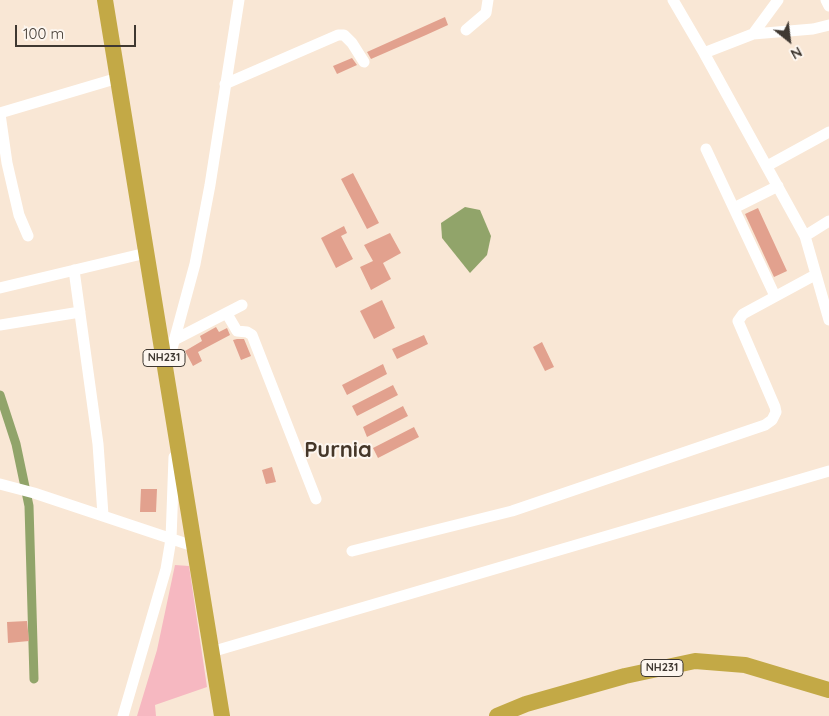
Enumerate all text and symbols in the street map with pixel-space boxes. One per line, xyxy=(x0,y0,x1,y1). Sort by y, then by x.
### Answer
scale bar xyxy=(18,15,139,47)
north arrow xyxy=(764,15,814,65)
text: 100 m xyxy=(23,24,64,43)
text: N xyxy=(787,43,805,63)
road number: NH231 xyxy=(143,349,185,366)
district label: Purnia xyxy=(304,437,372,463)
road number: NH231 xyxy=(641,660,683,676)

